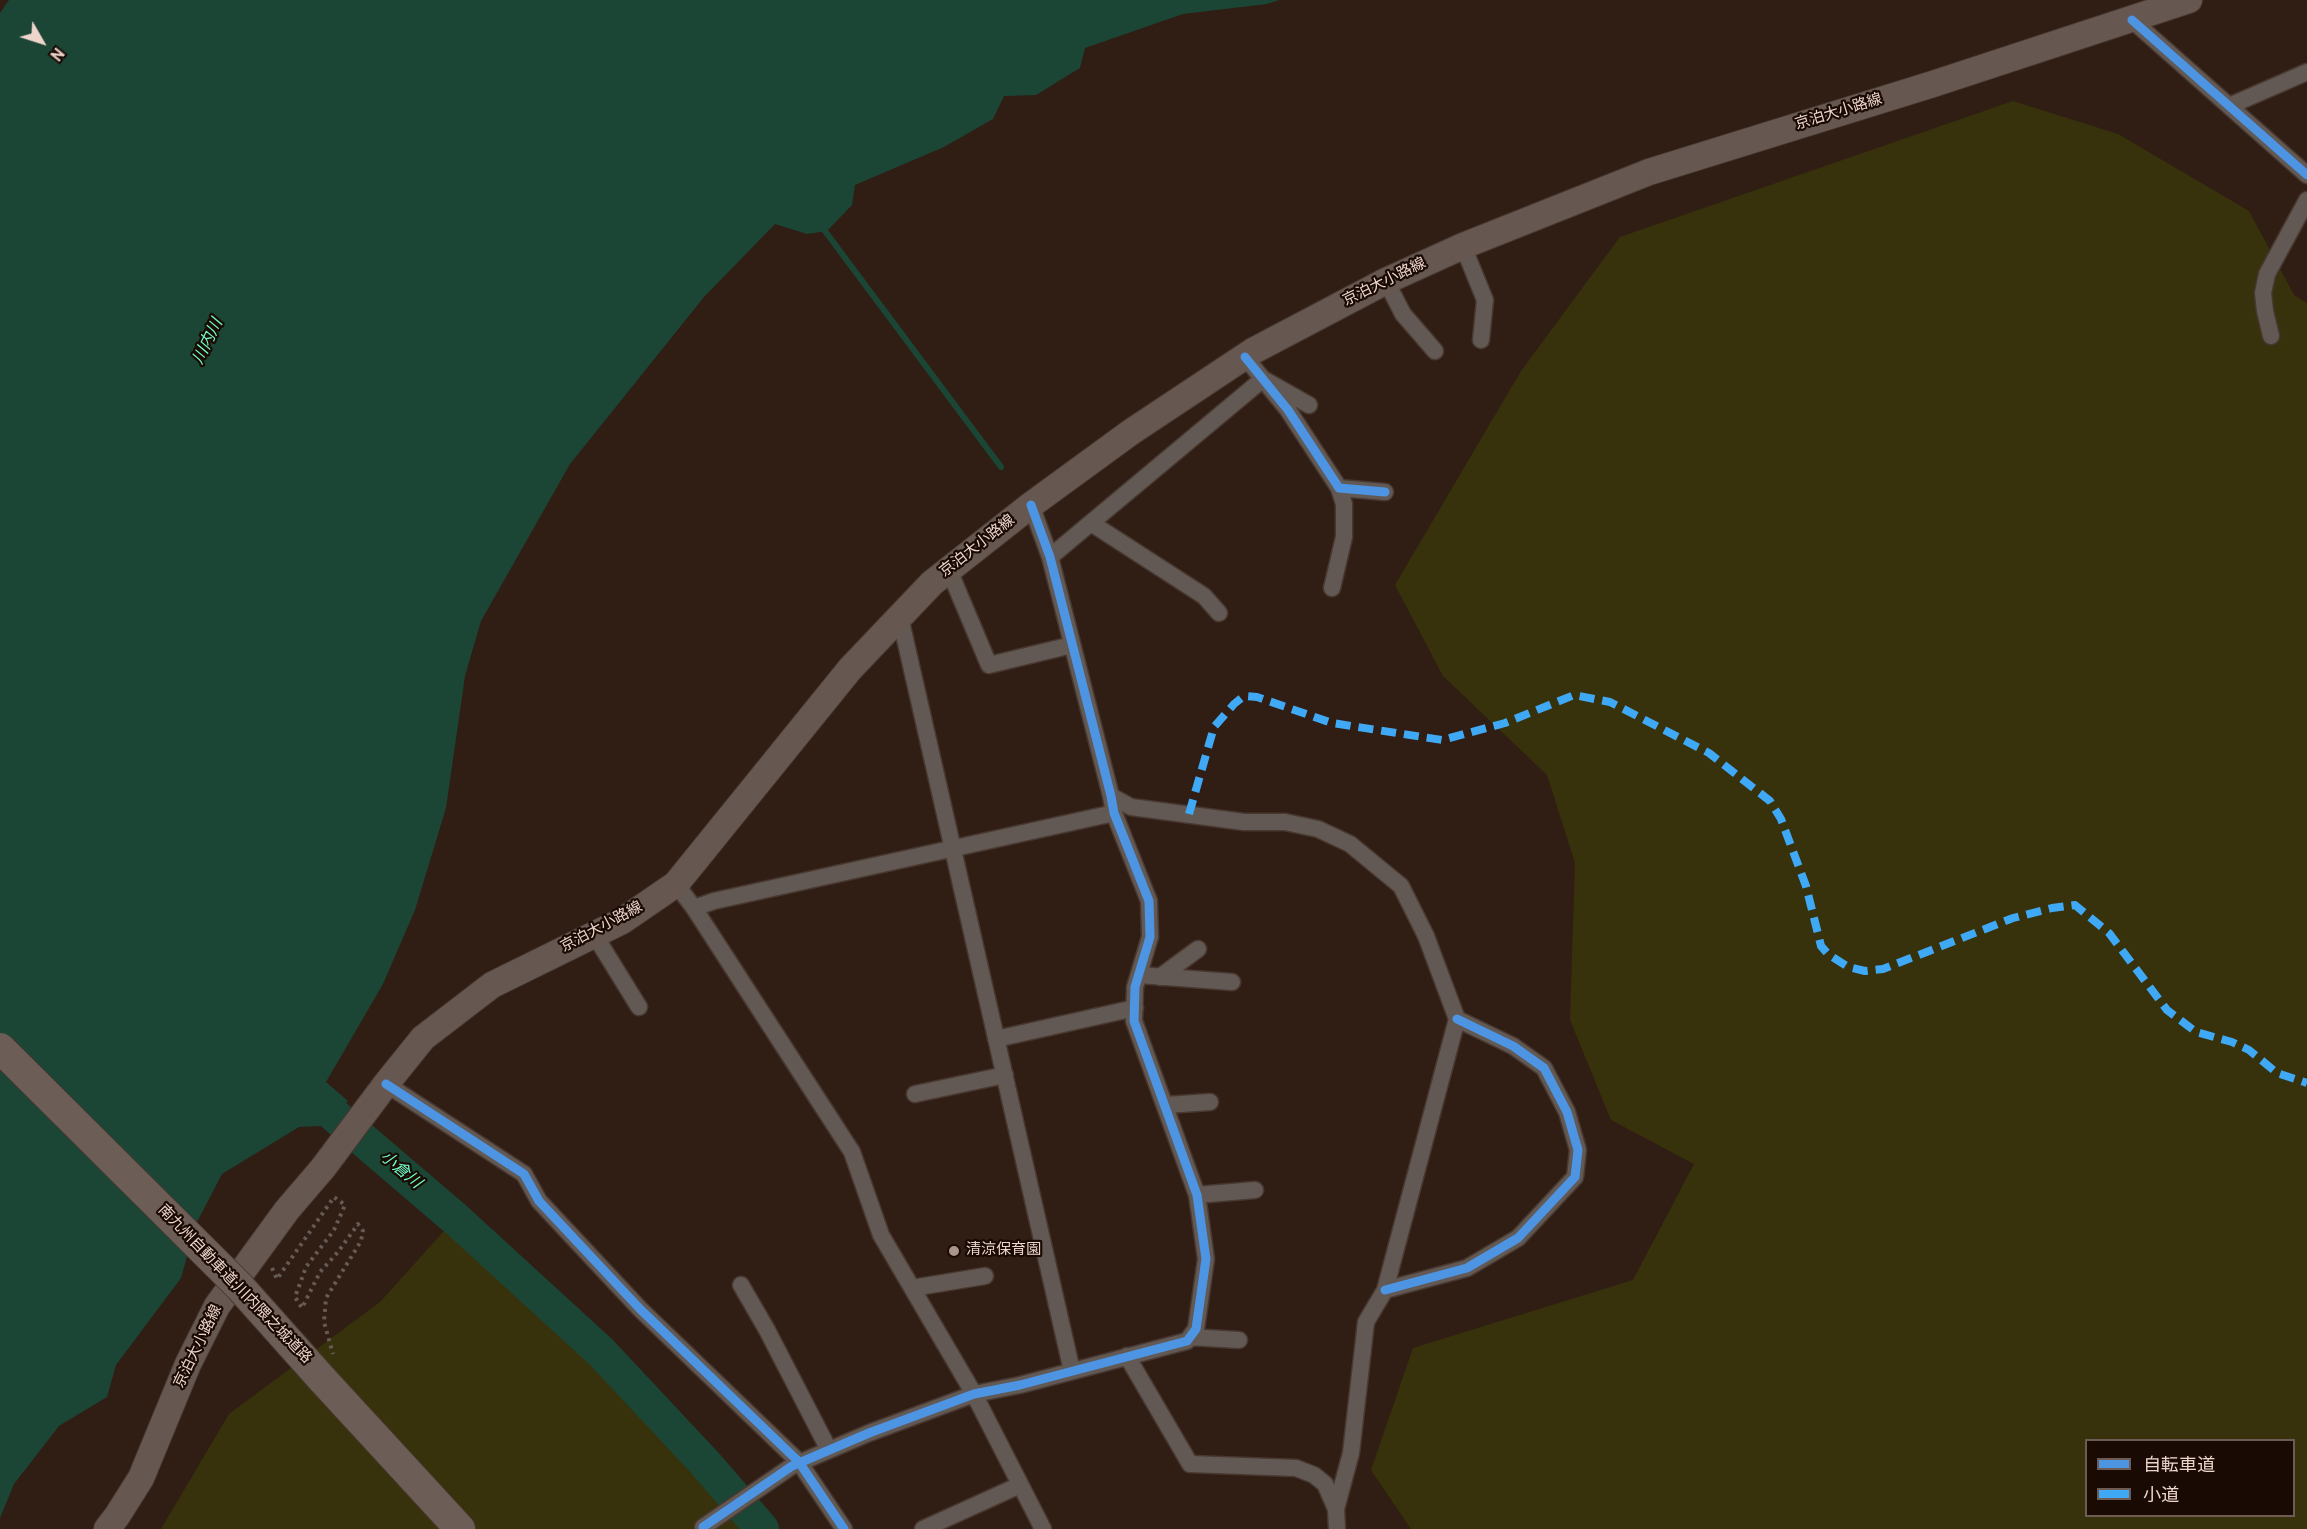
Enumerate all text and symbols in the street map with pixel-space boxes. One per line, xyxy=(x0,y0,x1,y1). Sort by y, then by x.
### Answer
north arrow xyxy=(12,12,72,72)
text: N xyxy=(45,43,67,64)
street label: 京泊大小路線 xyxy=(1793,91,1885,135)
street label: 京泊大小路線 xyxy=(1341,255,1429,311)
water label: 川内川 xyxy=(190,316,228,368)
street label: 京泊大小路線 xyxy=(937,512,1019,582)
street label: 京泊大小路線 xyxy=(558,899,646,957)
water label: 小倉川 xyxy=(375,1148,425,1194)
street label: 南九州自動車道;川内隈之城道路 xyxy=(153,1202,315,1368)
place label: 清涼保育園 xyxy=(966,1242,1041,1260)
marker: 清涼保育園 xyxy=(947,1244,961,1258)
street label: 京泊大小路線 xyxy=(171,1303,227,1391)
legend xyxy=(2085,1439,2295,1517)
text: 自転車道 xyxy=(2143,1455,2215,1478)
text: 小道 xyxy=(2143,1485,2179,1508)

